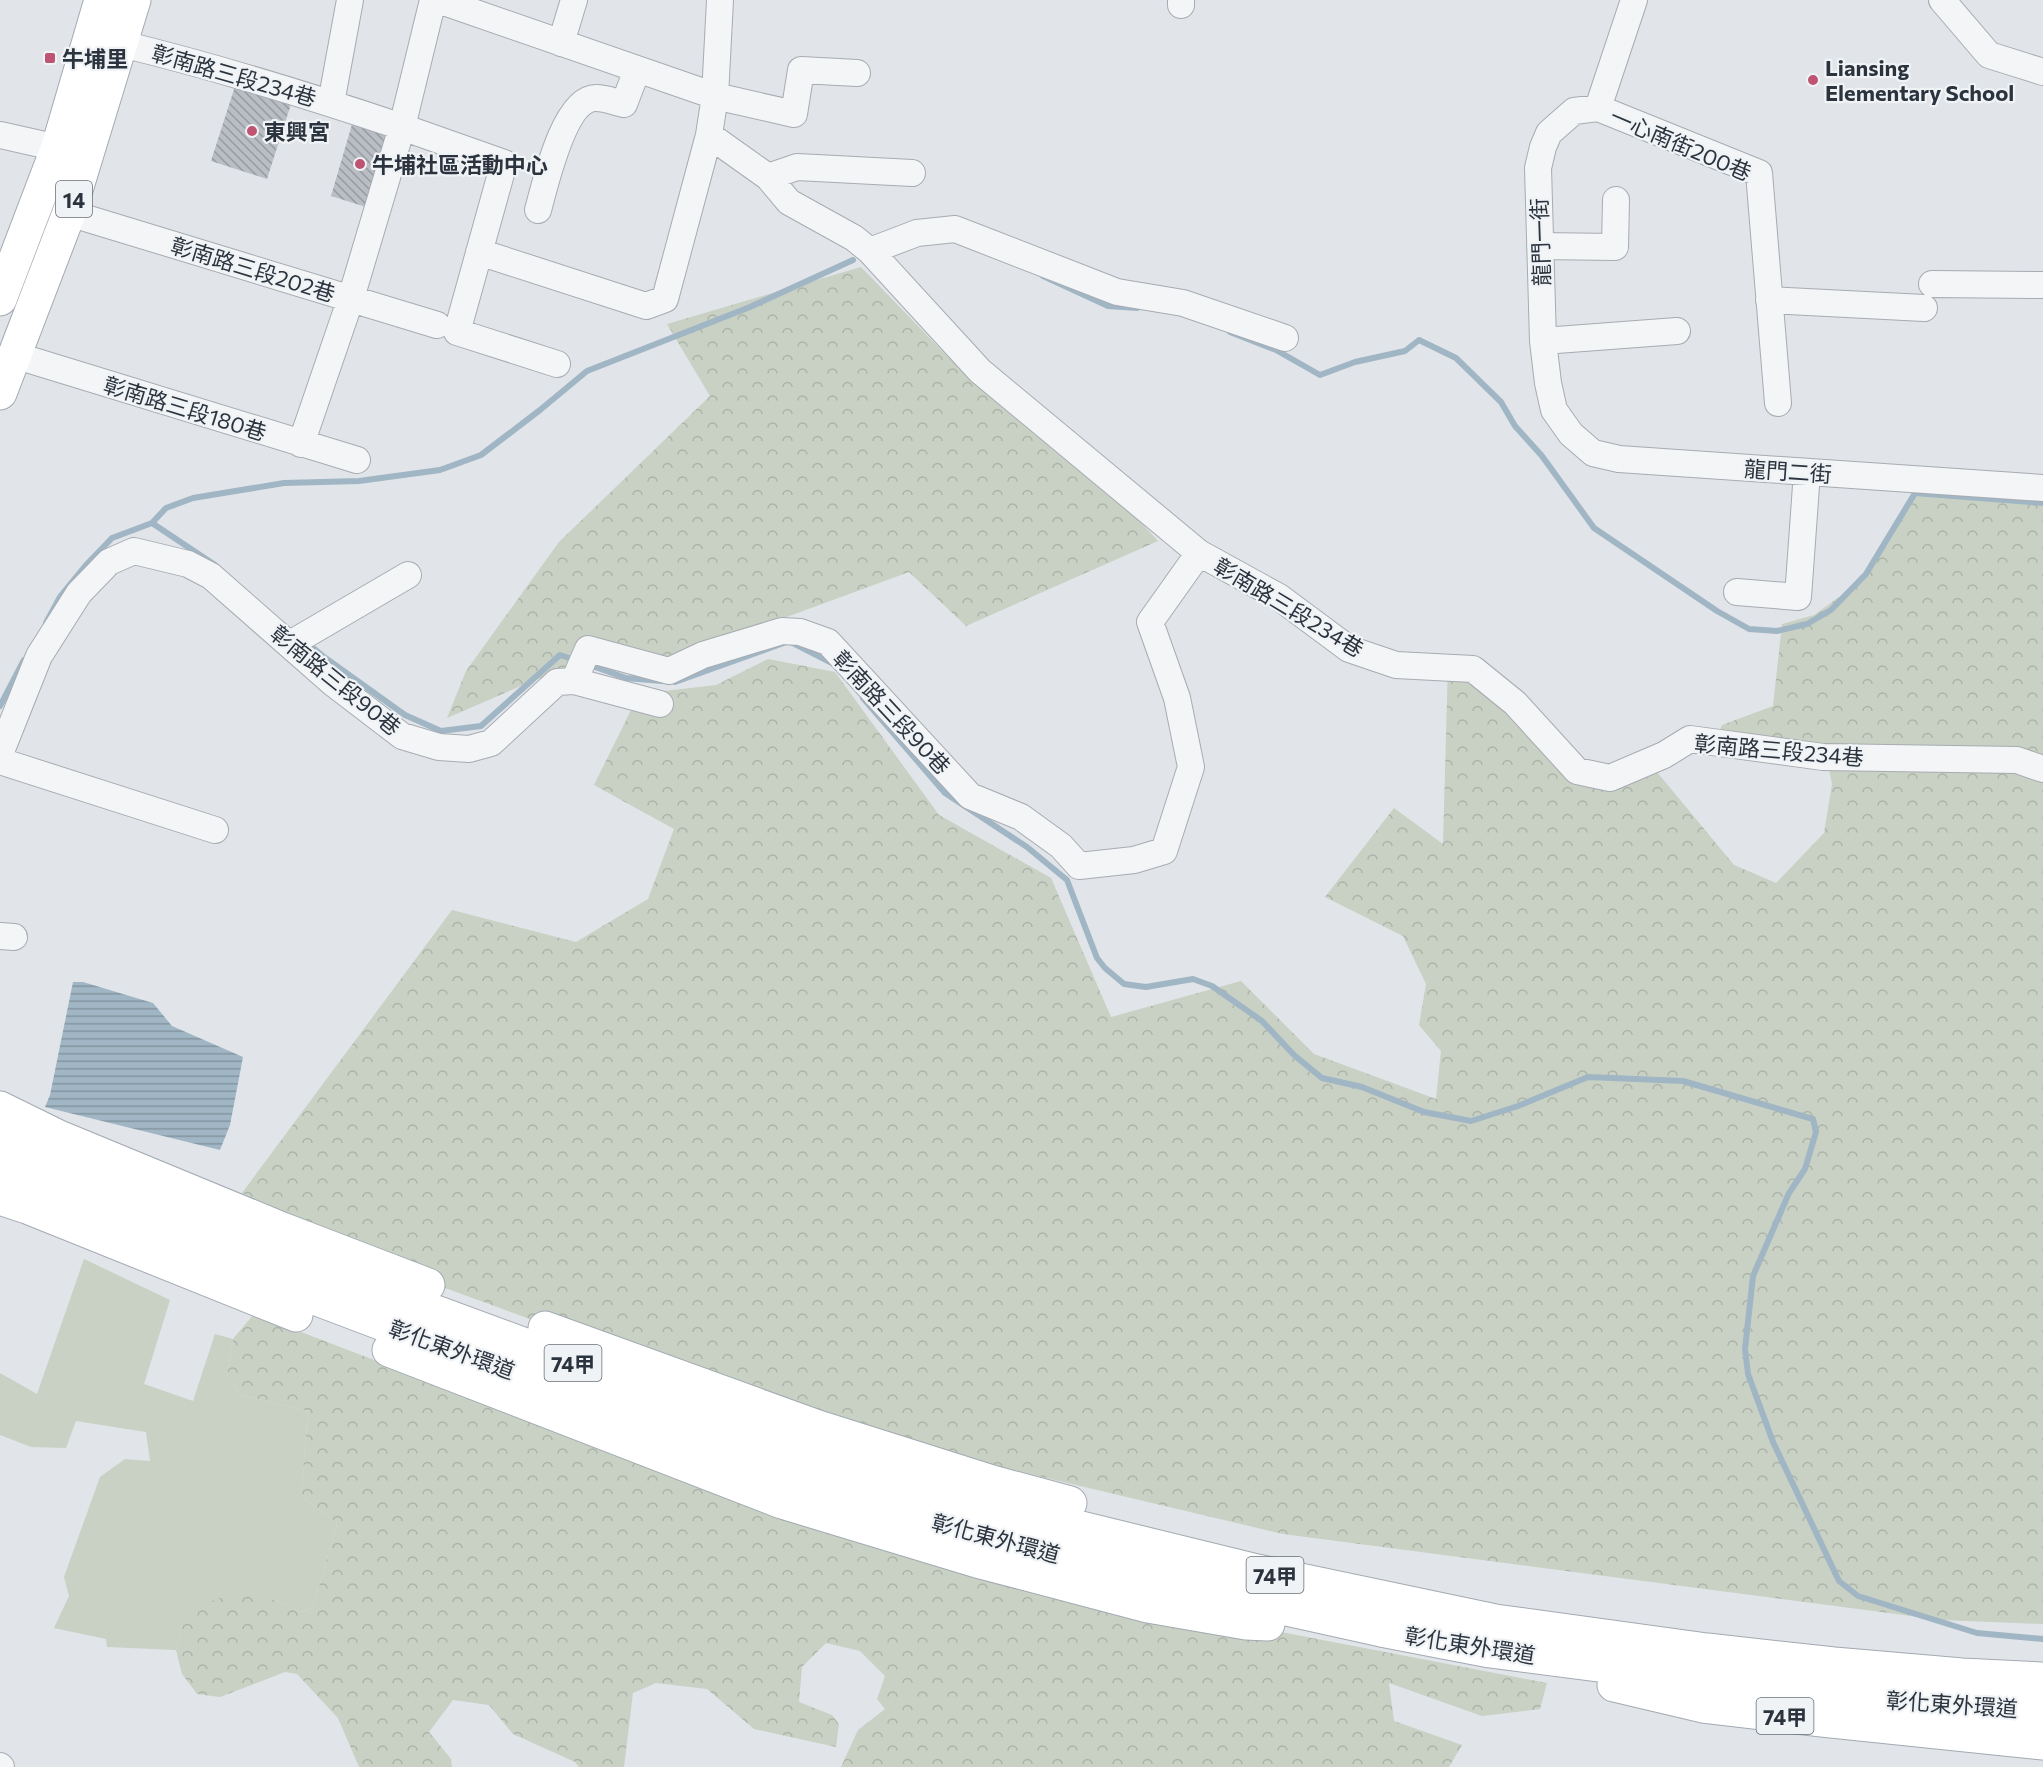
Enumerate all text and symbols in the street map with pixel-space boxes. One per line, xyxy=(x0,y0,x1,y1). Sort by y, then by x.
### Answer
street label: 彰南路三段234巷 xyxy=(149,39,319,111)
place label: 牛埔里 xyxy=(62,45,128,72)
marker: 牛埔里 xyxy=(43,51,57,65)
place label: Liansing Elementary School xyxy=(1825,54,2014,106)
marker: Liansing Elementary School xyxy=(1806,73,1820,87)
street label: 一心南街200巷 xyxy=(1606,102,1756,186)
place label: 東興宮 xyxy=(264,118,330,145)
marker: 東興宮 xyxy=(245,124,259,138)
place label: 牛埔社區活動中心 xyxy=(372,151,548,178)
marker: 牛埔社區活動中心 xyxy=(353,157,367,171)
road number: 14 xyxy=(56,181,92,217)
street label: 龍門一街 xyxy=(1525,198,1555,286)
street label: 彰南路三段202巷 xyxy=(167,231,339,307)
street label: 彰南路三段180巷 xyxy=(100,370,270,446)
street label: 龍門二街 xyxy=(1743,454,1833,488)
street label: 彰南路三段234巷 xyxy=(1209,552,1369,662)
street label: 彰南路三段90巷 xyxy=(265,619,407,741)
street label: 彰南路三段90巷 xyxy=(828,644,956,780)
street label: 彰南路三段234巷 xyxy=(1693,729,1865,771)
street label: 彰化東外環道 xyxy=(385,1314,519,1384)
road number: 74甲 xyxy=(544,1345,602,1381)
street label: 彰化東外環道 xyxy=(929,1508,1063,1568)
road number: 74甲 xyxy=(1246,1557,1304,1593)
street label: 彰化東外環道 xyxy=(1403,1621,1537,1669)
street label: 彰化東外環道 xyxy=(1885,1686,2019,1722)
road number: 74甲 xyxy=(1756,1698,1814,1734)

